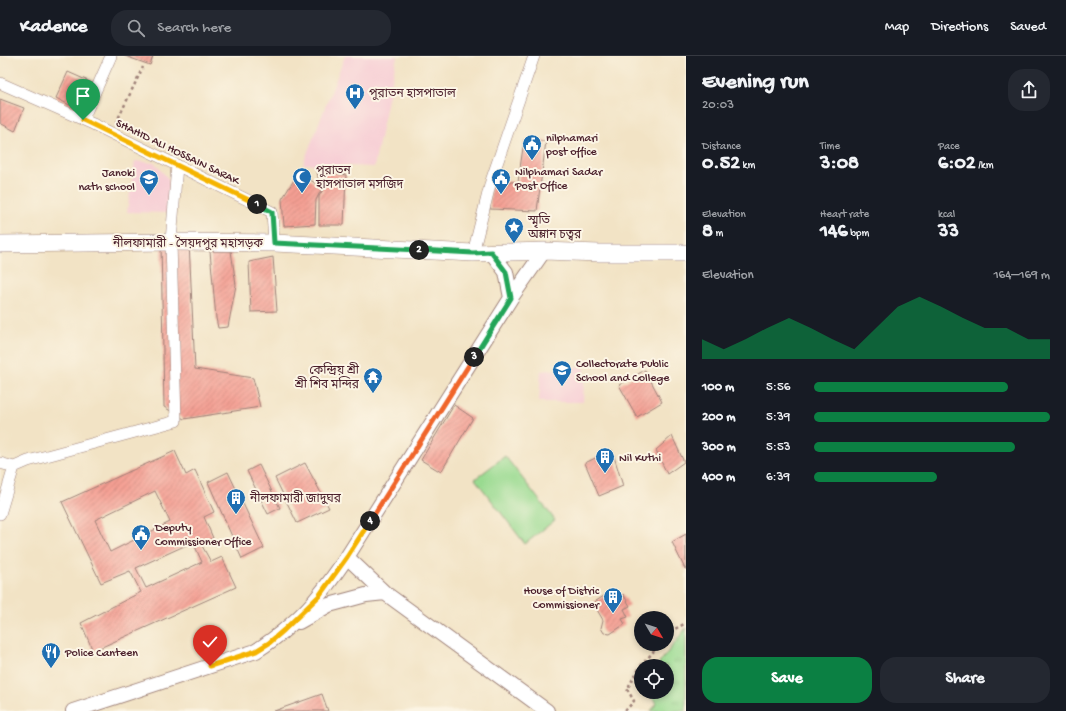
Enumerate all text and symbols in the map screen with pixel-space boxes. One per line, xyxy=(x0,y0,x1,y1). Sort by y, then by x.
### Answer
search box xyxy=(111,10,391,46)
text: Kadence xyxy=(20,16,87,39)
icon: search xyxy=(125,17,147,39)
text: Search here xyxy=(157,19,231,37)
text: Map xyxy=(885,19,909,36)
text: Directions xyxy=(931,19,988,36)
text: Saved xyxy=(1010,19,1046,36)
button: share xyxy=(1008,69,1050,111)
text: Evening run xyxy=(702,70,809,96)
pin xyxy=(66,79,100,120)
hospital icon: পুরাতন হাসপাতাল xyxy=(344,82,366,110)
icon: arrive xyxy=(72,85,94,107)
place label: পুরাতন হাসপাতাল xyxy=(369,88,456,102)
text: 20:03 xyxy=(702,98,734,113)
street label: SHAHID ALI HOSSAIN SARAK xyxy=(113,117,242,189)
place label: nilphamari post office xyxy=(545,132,598,160)
public building icon: nilphamari post office xyxy=(521,133,543,161)
text: Distance xyxy=(702,141,741,153)
text: Time xyxy=(820,141,840,153)
text: Pace xyxy=(938,141,960,153)
text: 0.52 xyxy=(702,153,740,176)
text: 3:08 xyxy=(820,153,859,176)
text: 6:02 xyxy=(938,153,976,176)
text: km xyxy=(740,160,755,172)
text: /km xyxy=(976,160,994,172)
place label: পুরাতন হাসপাতাল মসজিদ xyxy=(315,165,404,193)
mosque icon: পুরাতন হাসপাতাল মসজিদ xyxy=(291,166,313,194)
place label: Nilphamari Sadar Post Office xyxy=(514,166,604,194)
place label: Janoki nath school xyxy=(78,167,135,195)
public building icon: Nilphamari Sadar Post Office xyxy=(490,167,512,195)
school or university icon: Janoki nath school xyxy=(138,168,160,196)
pin: 1 xyxy=(247,194,267,214)
text: 1 xyxy=(255,198,259,210)
text: Elevation xyxy=(702,209,746,221)
text: Heart rate xyxy=(820,209,869,221)
text: kcal xyxy=(938,209,955,221)
place label: স্মৃতি অম্লান চত্বর xyxy=(527,212,582,243)
place icon: স্মৃতি অম্লান চত্বর xyxy=(503,216,525,244)
text: 8 xyxy=(702,221,713,244)
text: 146 xyxy=(820,221,848,244)
text: 33 xyxy=(938,221,959,244)
text: m xyxy=(713,228,723,240)
text: bpm xyxy=(848,228,869,240)
street label: নীলফামারী - সৈয়দপুর মহাসড়ক xyxy=(112,235,263,252)
pin: 2 xyxy=(409,240,429,260)
text: 2 xyxy=(416,244,422,256)
text: Elevation xyxy=(702,268,754,283)
text: 164–169 m xyxy=(993,268,1050,283)
pin: 3 xyxy=(464,347,484,367)
text: 3 xyxy=(471,351,477,363)
place label: Collectorate Public School and College xyxy=(576,358,670,386)
school or university icon: Collectorate Public School and College xyxy=(551,359,573,387)
place label: কেন্দ্রিয় শ্রী শ্রী শিব মন্দির xyxy=(294,362,360,393)
temple icon: কেন্দ্রিয় শ্রী শ্রী শিব মন্দির xyxy=(362,366,384,394)
text: 100 m xyxy=(702,380,734,395)
text: 5:56 xyxy=(766,380,790,395)
text: 200 m xyxy=(702,410,735,425)
text: 5:39 xyxy=(766,410,790,425)
text: 300 m xyxy=(702,440,736,455)
text: 5:53 xyxy=(766,440,791,455)
building icon: Nil Kuthi xyxy=(594,446,616,474)
place label: Nil Kuthi xyxy=(619,452,662,466)
text: 400 m xyxy=(702,470,735,485)
text: 6:39 xyxy=(766,470,790,485)
building icon: নীলফামারী জাদুঘর xyxy=(225,487,247,515)
place label: নীলফামারী জাদুঘর xyxy=(249,490,342,507)
pin: 4 xyxy=(360,511,380,531)
text: 4 xyxy=(367,515,373,527)
place label: Deputy Commissioner Office xyxy=(154,522,252,550)
public building icon: Deputy Commissioner Office xyxy=(130,523,152,551)
place label: House of Distric Commissioner xyxy=(523,585,601,613)
building icon: House of Distric Commissioner xyxy=(602,586,624,614)
north arrow xyxy=(634,611,674,651)
map controls xyxy=(634,611,674,699)
pin xyxy=(193,625,227,666)
icon: check xyxy=(199,631,221,653)
restaurant icon: Police Canteen xyxy=(40,641,62,669)
place label: Police Canteen xyxy=(64,647,138,661)
button: Save xyxy=(702,657,872,703)
button: Share xyxy=(880,657,1050,703)
button: locate xyxy=(634,659,674,699)

